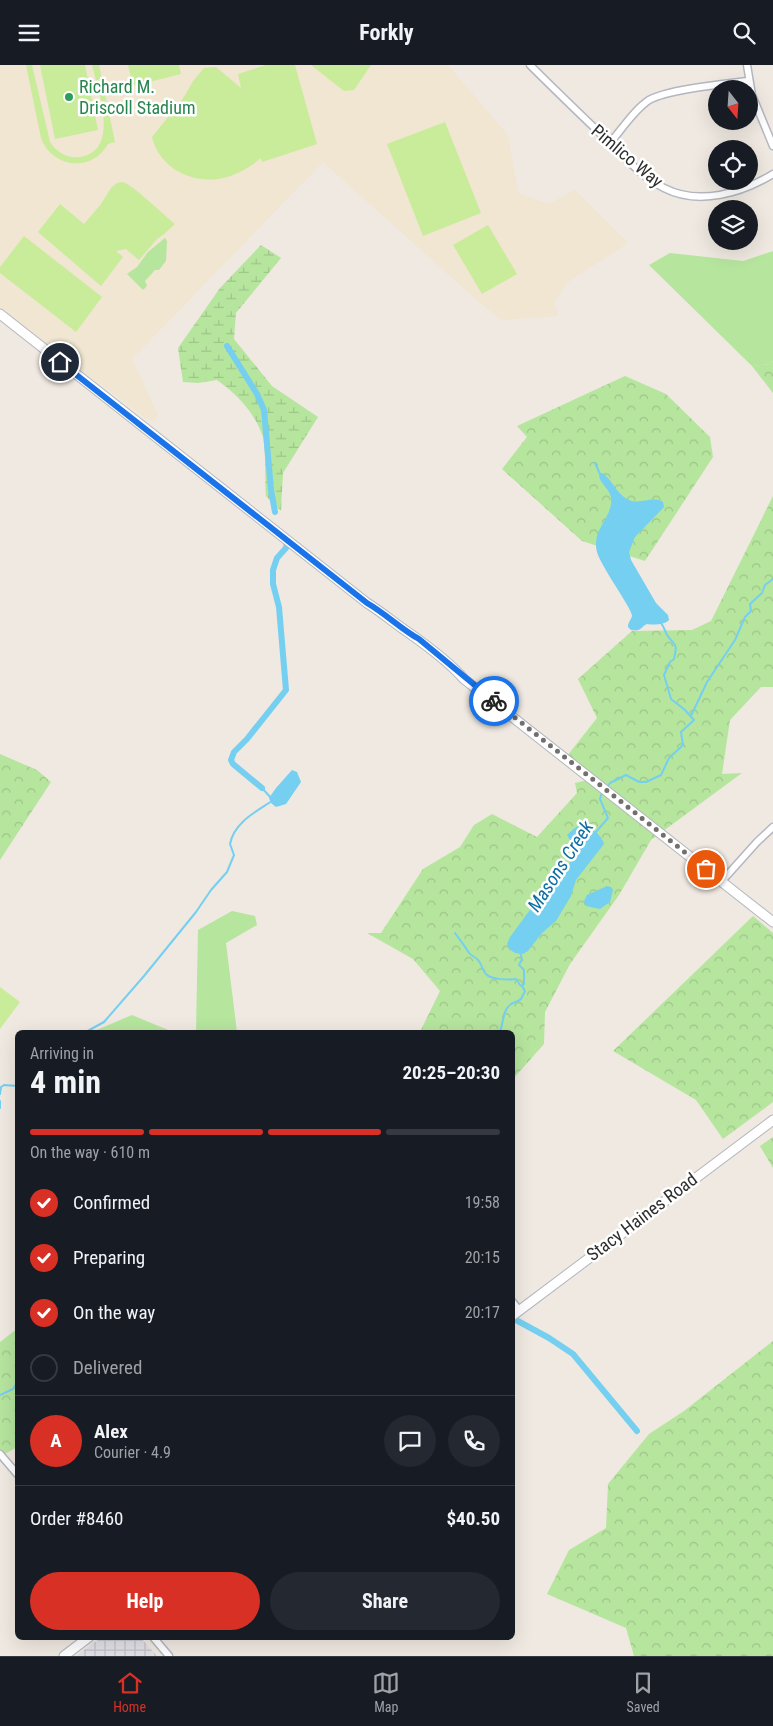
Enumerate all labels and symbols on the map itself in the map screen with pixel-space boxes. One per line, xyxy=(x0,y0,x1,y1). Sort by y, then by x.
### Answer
place label: Richard M. Driscoll Stadium xyxy=(79,76,195,118)
north arrow xyxy=(708,80,758,130)
marker: Richard M. Driscoll Stadium xyxy=(63,91,75,103)
street label: Pimlico Way xyxy=(587,120,668,192)
pin xyxy=(39,341,81,383)
courier xyxy=(469,676,519,726)
water label: Masons Creek xyxy=(523,816,599,916)
pin xyxy=(685,848,727,890)
street label: Stacy Haines Road xyxy=(582,1168,701,1265)

